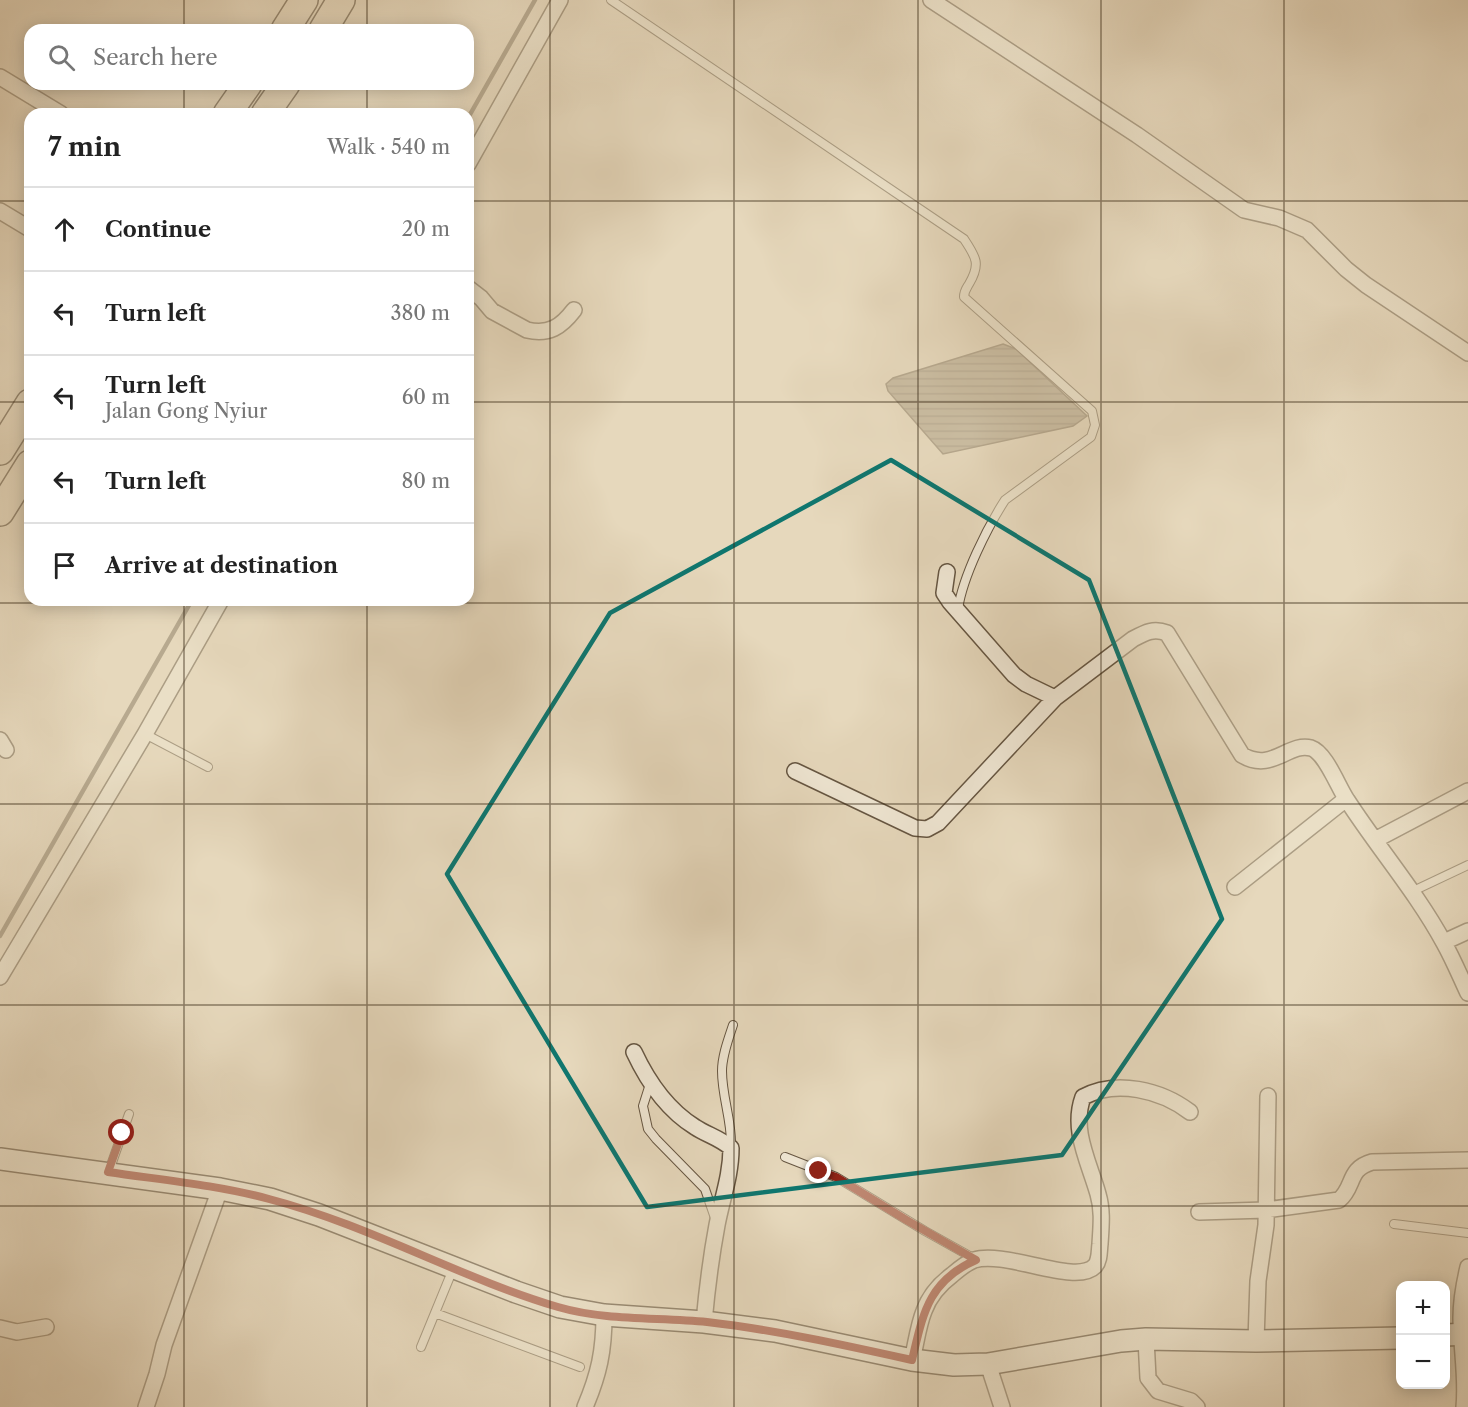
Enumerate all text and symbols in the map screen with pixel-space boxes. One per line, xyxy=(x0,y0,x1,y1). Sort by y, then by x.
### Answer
search box xyxy=(24,24,474,90)
icon: search xyxy=(45,41,78,74)
text: Search here xyxy=(93,44,218,71)
text: 7 min xyxy=(48,131,121,163)
text: Walk · 540 m xyxy=(327,135,450,159)
icon: ahead xyxy=(48,213,81,246)
text: Continue xyxy=(105,216,211,243)
text: 20 m xyxy=(402,217,450,241)
icon: left xyxy=(48,297,81,330)
text: Turn left xyxy=(105,300,206,327)
text: 380 m xyxy=(391,301,450,325)
text: Turn left xyxy=(105,372,206,399)
icon: left xyxy=(48,381,81,414)
text: 60 m xyxy=(402,385,450,409)
text: Jalan Gong Nyiur xyxy=(105,399,267,423)
icon: left xyxy=(48,465,81,498)
text: Turn left xyxy=(105,468,206,495)
text: 80 m xyxy=(402,469,450,493)
icon: arrive xyxy=(48,549,81,582)
text: Arrive at destination xyxy=(105,552,338,579)
route start xyxy=(108,1119,134,1145)
route end xyxy=(805,1157,831,1183)
map controls xyxy=(1396,1281,1450,1389)
button: + xyxy=(1396,1281,1450,1335)
button: − xyxy=(1396,1335,1450,1389)

